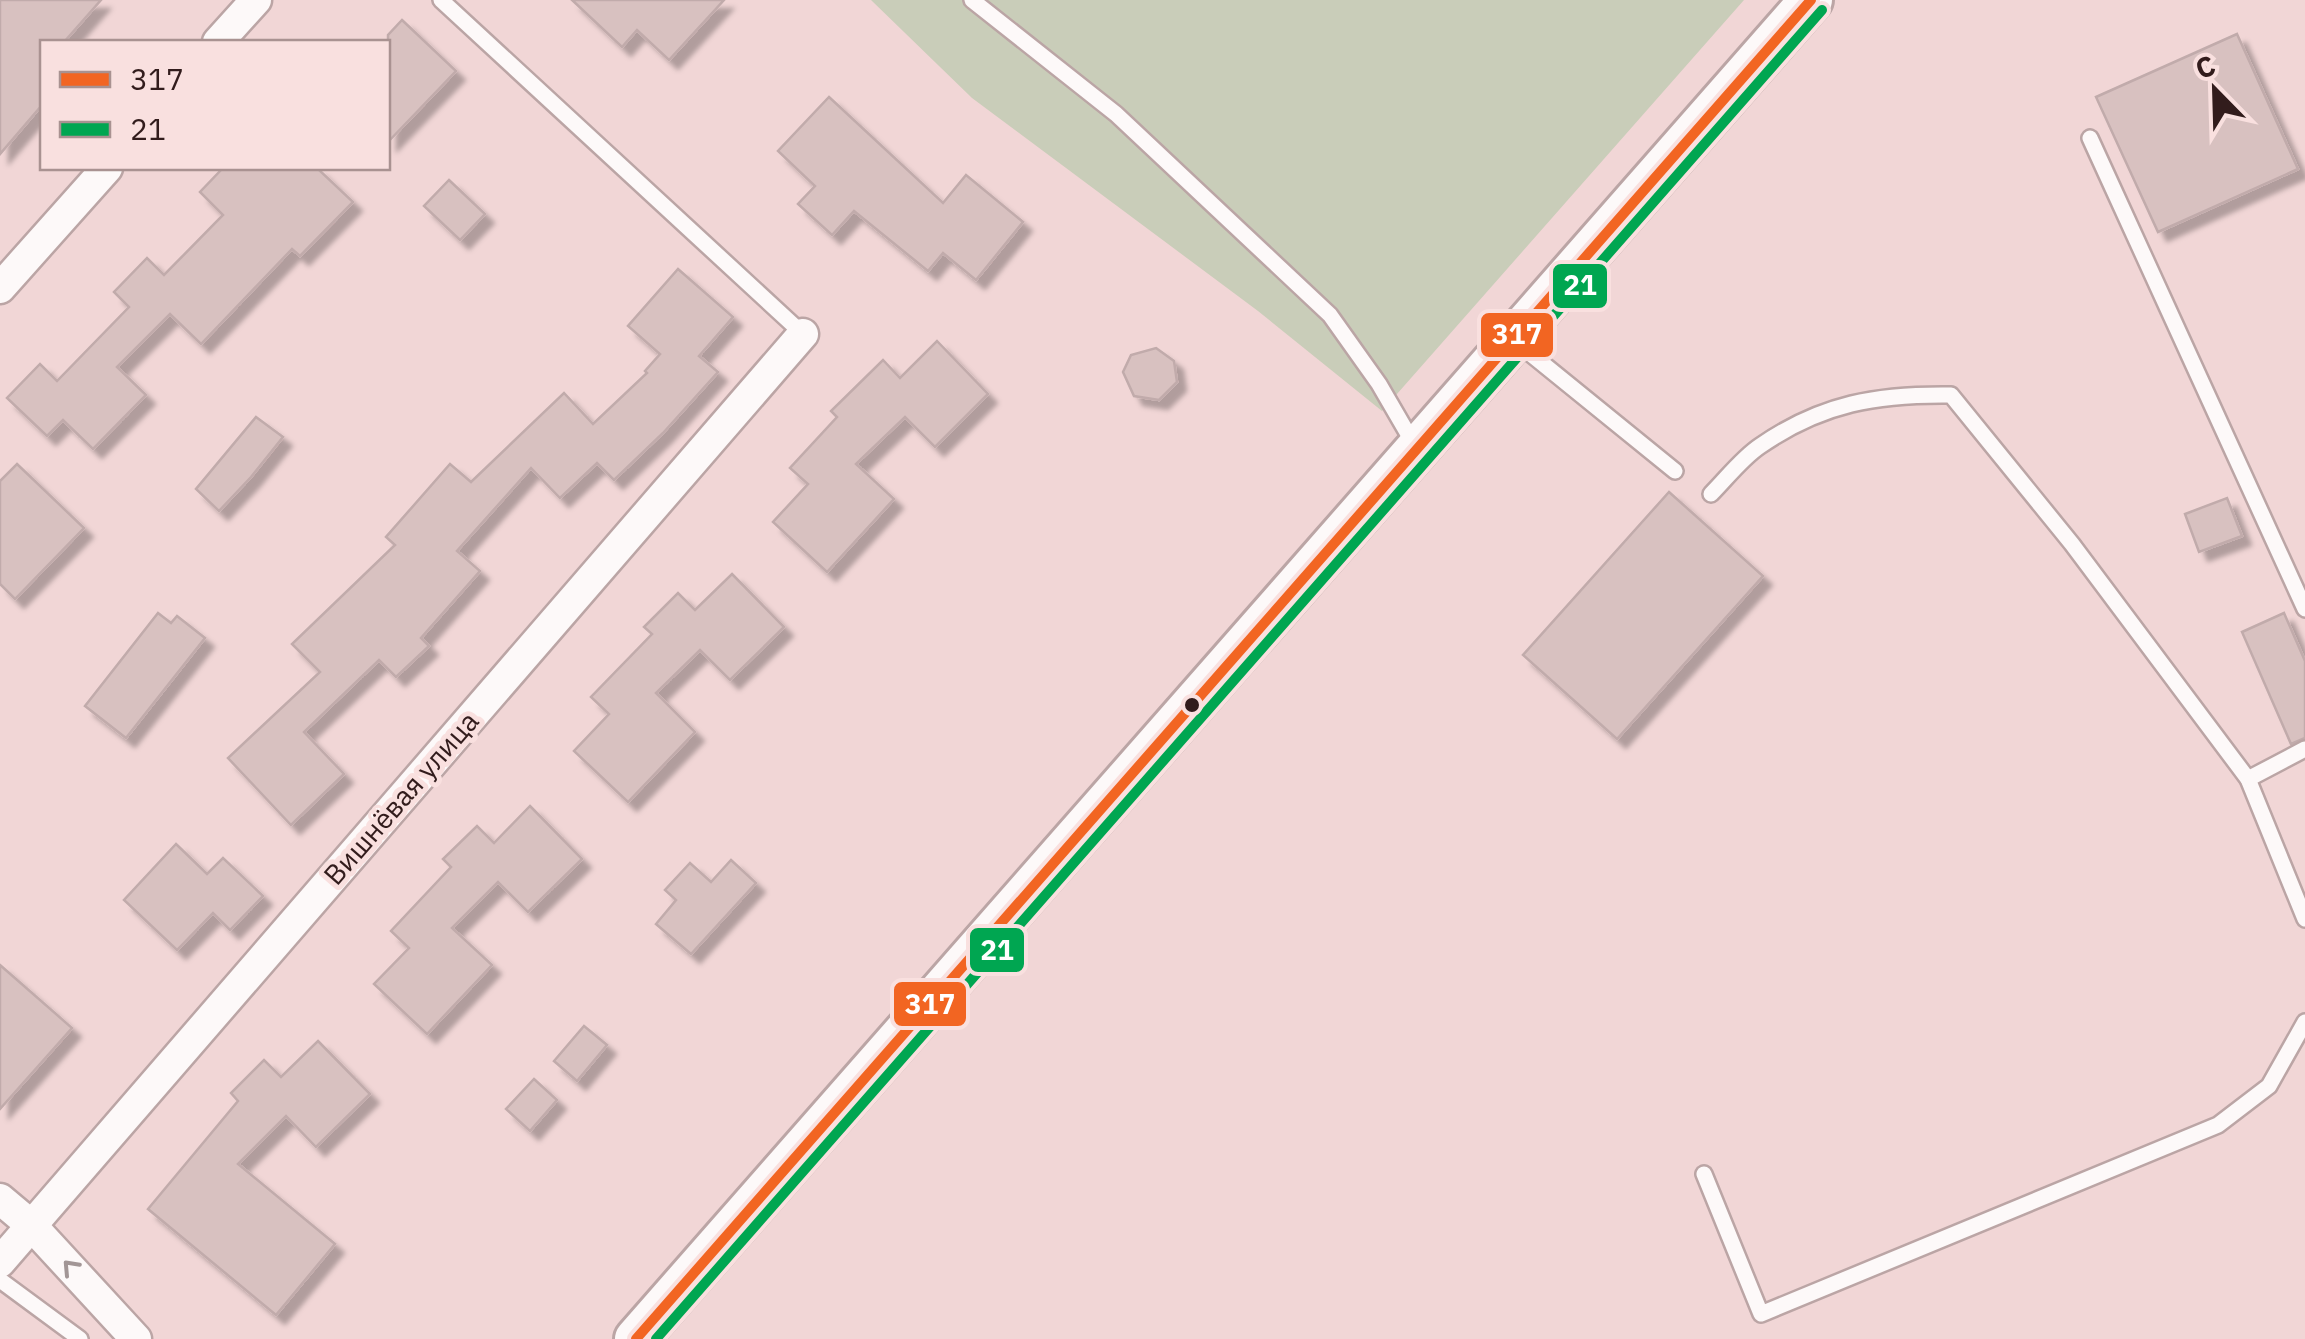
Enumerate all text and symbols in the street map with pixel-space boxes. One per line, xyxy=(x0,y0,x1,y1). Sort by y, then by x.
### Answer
legend xyxy=(40,40,390,170)
north arrow xyxy=(2165,40,2265,140)
text: С xyxy=(2189,46,2221,87)
text: 317 xyxy=(130,59,184,98)
text: 21 xyxy=(130,109,166,148)
line badge: 21 xyxy=(1551,262,1609,310)
text: 21 xyxy=(1563,266,1597,303)
line badge: 317 xyxy=(1479,311,1555,359)
text: 317 xyxy=(1492,315,1542,352)
unlabelled marker xyxy=(1182,695,1202,715)
street label: Вишнёвая улица xyxy=(315,703,486,892)
line badge: 21 xyxy=(968,926,1026,974)
text: 21 xyxy=(980,931,1014,968)
line badge: 317 xyxy=(892,980,968,1028)
text: 317 xyxy=(905,985,955,1022)
one-way arrow xyxy=(64,1261,82,1279)

